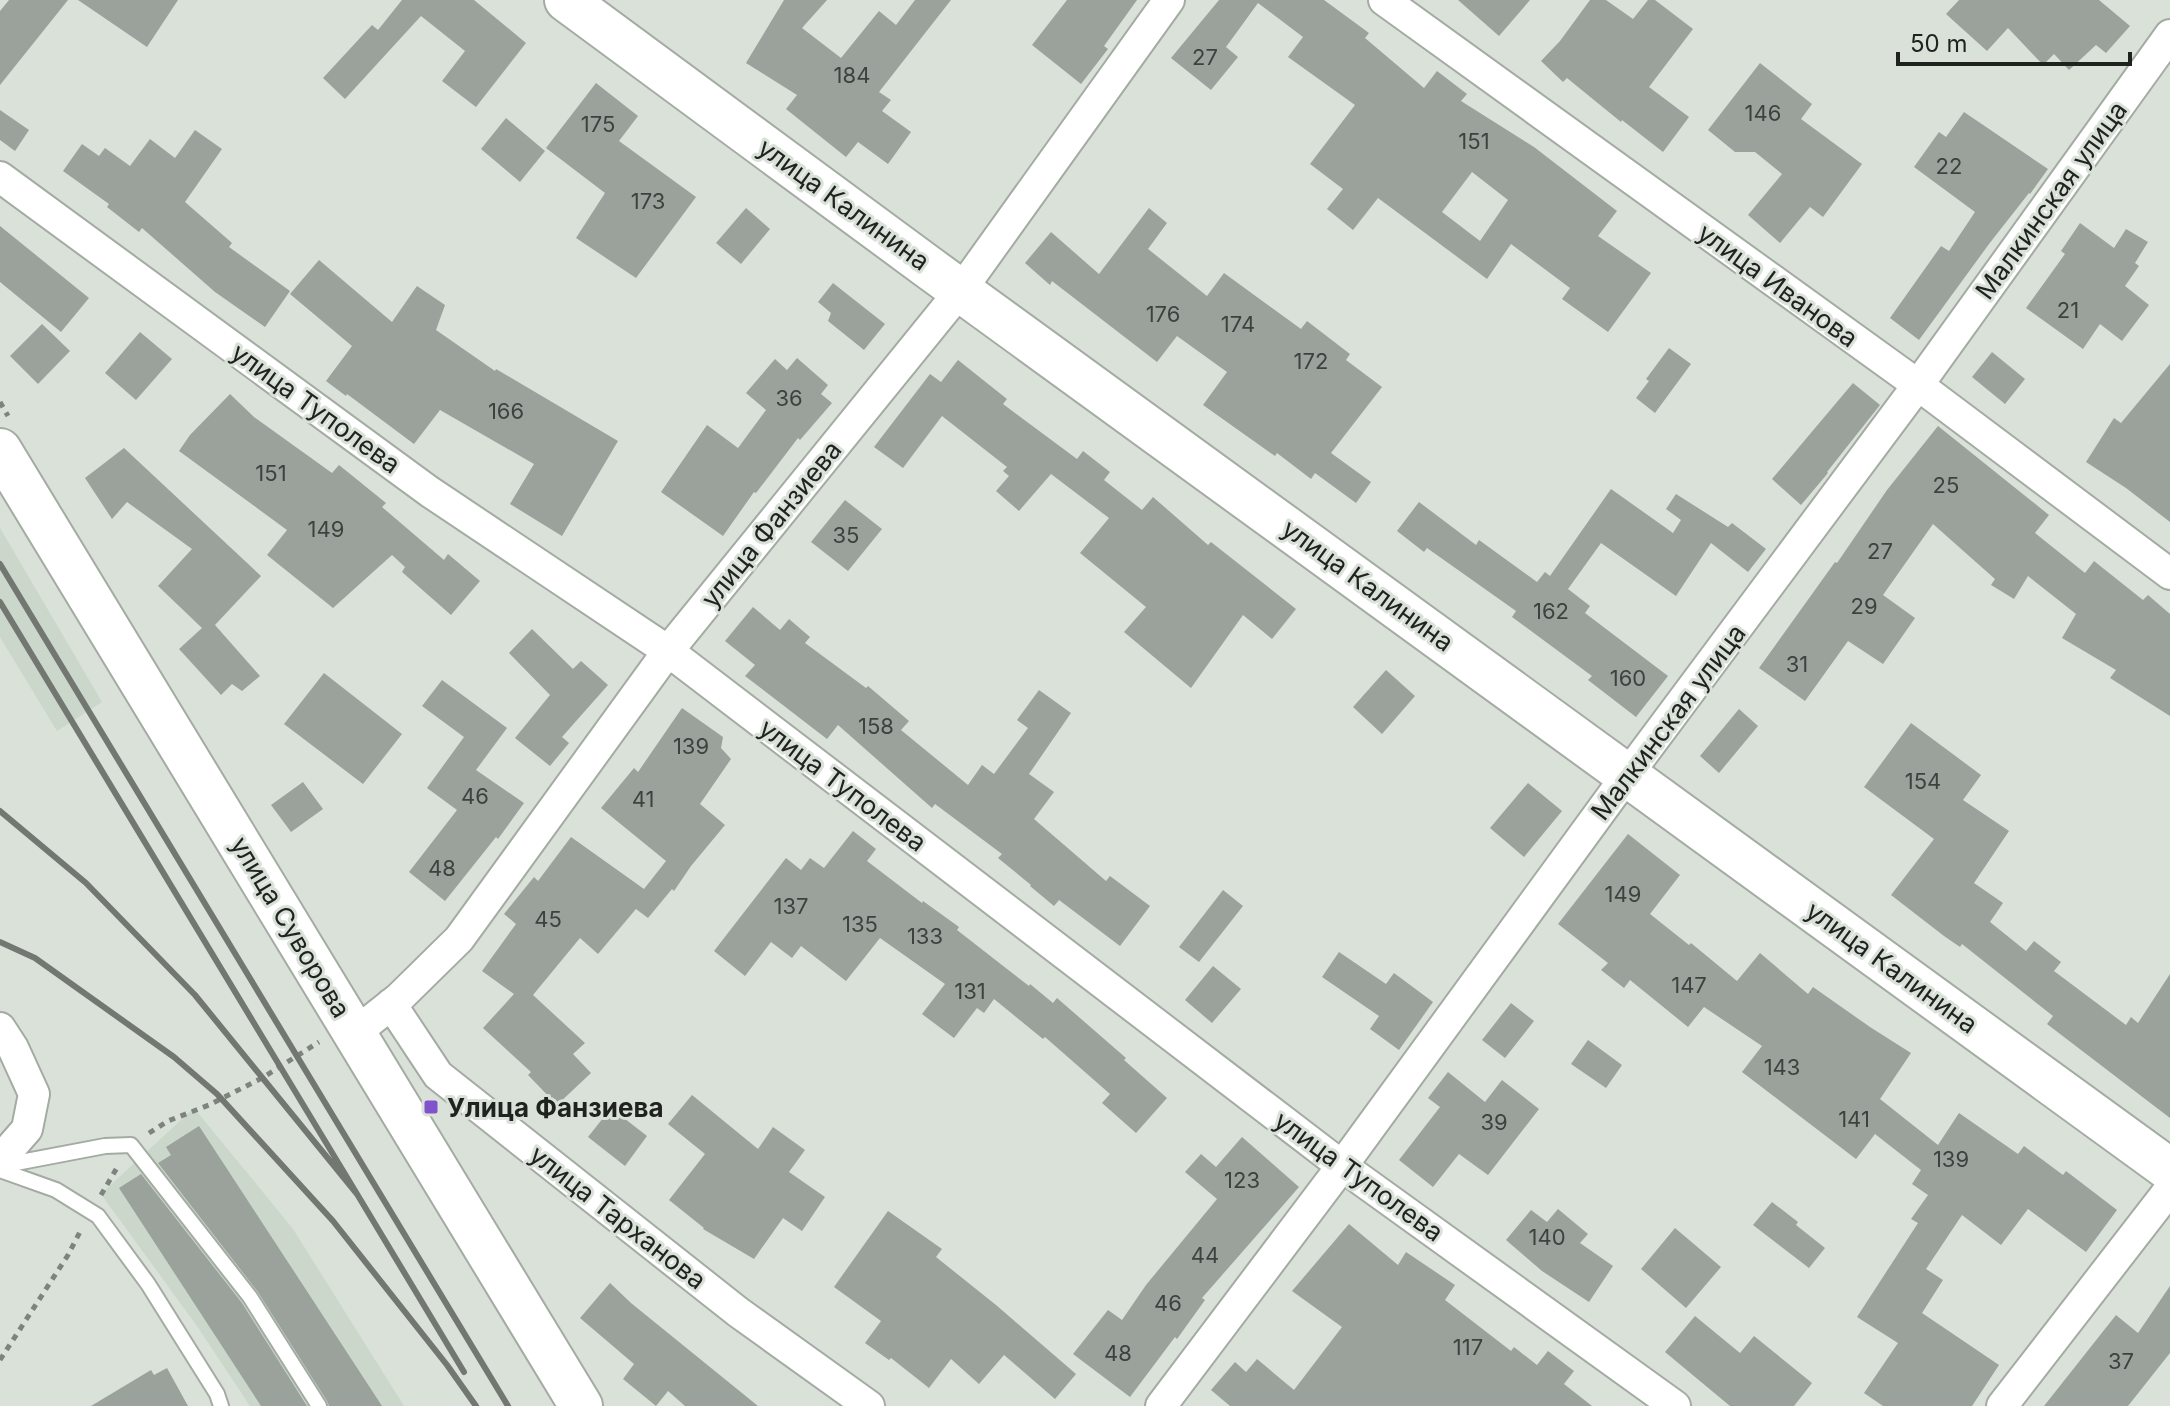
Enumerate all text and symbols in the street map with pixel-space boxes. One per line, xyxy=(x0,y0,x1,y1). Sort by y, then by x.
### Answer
scale bar xyxy=(1898,16,2130,66)
text: 50 m xyxy=(1910,29,1968,58)
house number: 27 xyxy=(1192,44,1218,70)
house number: 184 xyxy=(834,62,870,88)
street label: Малкинская улица xyxy=(1969,95,2133,305)
house number: 146 xyxy=(1745,100,1781,126)
house number: 175 xyxy=(581,111,615,137)
house number: 151 xyxy=(1458,128,1490,154)
street label: улица Калинина xyxy=(752,131,936,277)
house number: 22 xyxy=(1936,153,1962,179)
house number: 173 xyxy=(631,188,665,214)
street label: улица Иванова xyxy=(1692,217,1864,353)
house number: 21 xyxy=(2057,297,2079,323)
house number: 176 xyxy=(1146,301,1180,327)
house number: 174 xyxy=(1221,311,1255,337)
street label: улица Туполева xyxy=(225,336,407,480)
house number: 172 xyxy=(1294,348,1328,374)
house number: 36 xyxy=(775,385,803,411)
house number: 166 xyxy=(488,398,524,424)
street label: улица Фанзиева xyxy=(694,434,848,614)
house number: 151 xyxy=(255,460,287,486)
house number: 25 xyxy=(1933,472,1959,498)
street label: улица Калинина xyxy=(1276,512,1460,658)
house number: 149 xyxy=(308,516,344,542)
house number: 35 xyxy=(833,522,859,548)
house number: 27 xyxy=(1867,538,1893,564)
house number: 29 xyxy=(1850,593,1878,619)
house number: 162 xyxy=(1533,598,1569,624)
street label: Малкинская улица xyxy=(1584,618,1752,826)
house number: 31 xyxy=(1786,651,1808,677)
house number: 160 xyxy=(1610,665,1646,691)
street label: улица Туполева xyxy=(753,712,933,858)
house number: 158 xyxy=(858,713,894,739)
house number: 139 xyxy=(673,733,709,759)
house number: 154 xyxy=(1905,768,1941,794)
house number: 46 xyxy=(461,783,489,809)
house number: 41 xyxy=(632,786,654,812)
street label: улица Суворова xyxy=(225,831,357,1023)
house number: 48 xyxy=(428,855,456,881)
house number: 149 xyxy=(1605,881,1641,907)
house number: 137 xyxy=(774,893,809,919)
street label: улица Калинина xyxy=(1800,894,1984,1040)
house number: 45 xyxy=(534,906,562,932)
house number: 135 xyxy=(842,911,878,937)
house number: 133 xyxy=(907,923,943,949)
house number: 147 xyxy=(1671,972,1707,998)
house number: 131 xyxy=(954,978,986,1004)
house number: 143 xyxy=(1764,1054,1800,1080)
place label: Улица Фанзиева xyxy=(447,1092,664,1123)
marker: Улица Фанзиева xyxy=(422,1098,440,1116)
street label: улица Туполева xyxy=(1268,1104,1450,1248)
house number: 141 xyxy=(1838,1106,1870,1132)
house number: 39 xyxy=(1480,1109,1508,1135)
street label: улица Тарханова xyxy=(524,1139,712,1295)
house number: 139 xyxy=(1933,1146,1969,1172)
house number: 123 xyxy=(1224,1167,1260,1193)
house number: 140 xyxy=(1528,1224,1566,1250)
house number: 44 xyxy=(1191,1242,1219,1268)
house number: 46 xyxy=(1154,1290,1182,1316)
house number: 117 xyxy=(1453,1334,1483,1360)
house number: 48 xyxy=(1104,1340,1132,1366)
house number: 37 xyxy=(2108,1348,2134,1374)

